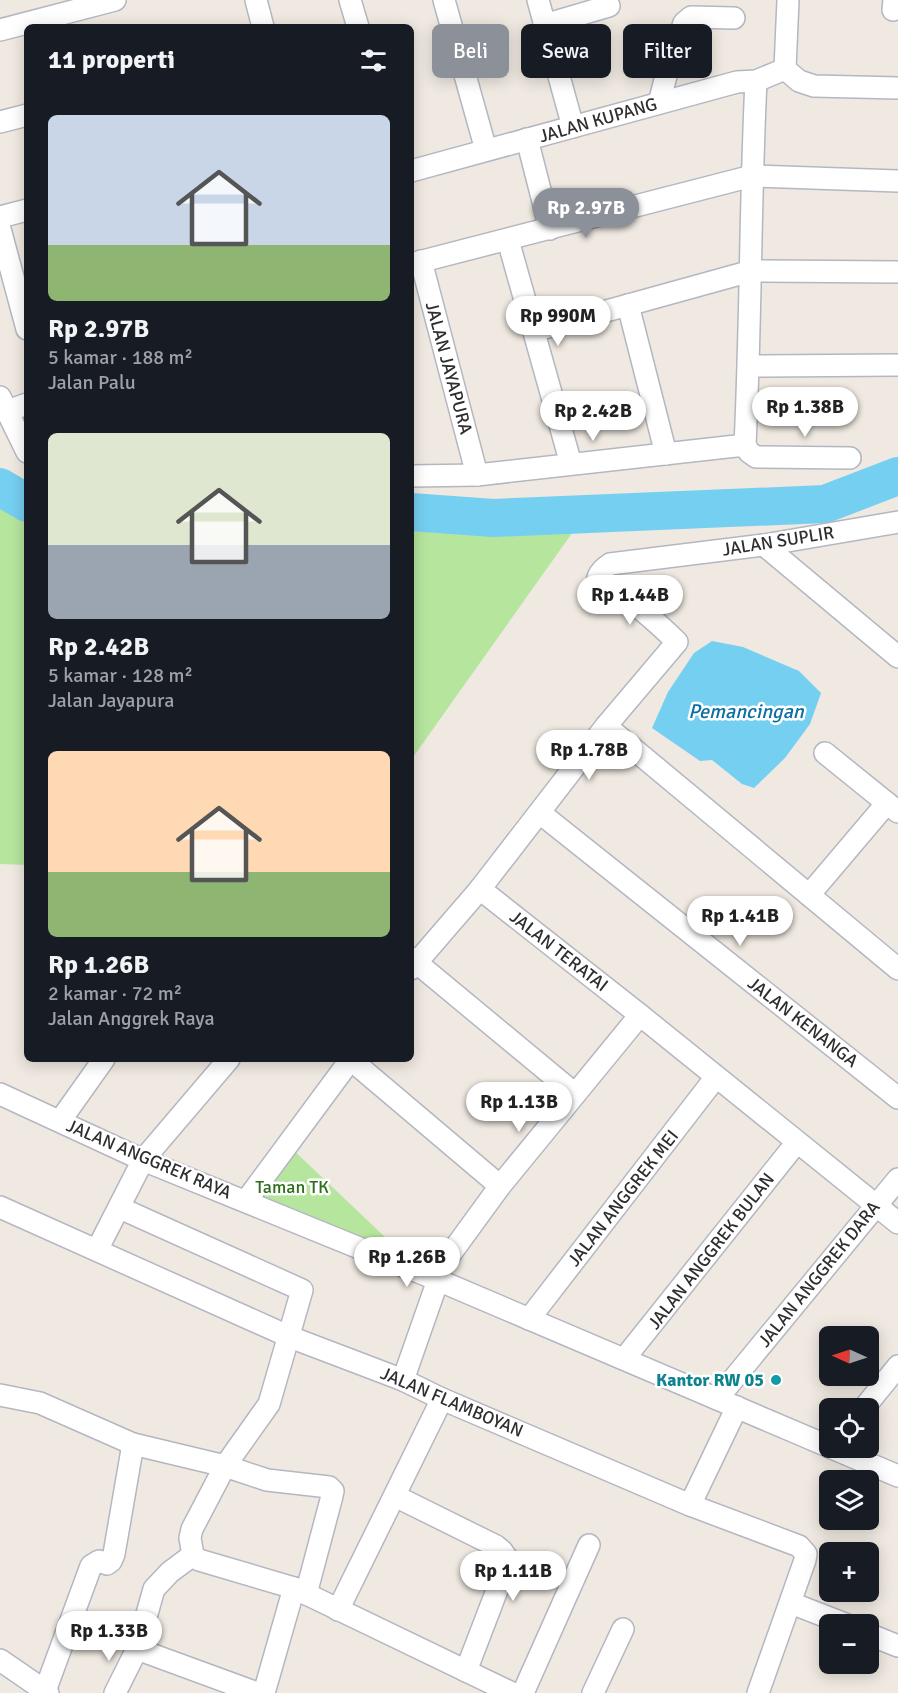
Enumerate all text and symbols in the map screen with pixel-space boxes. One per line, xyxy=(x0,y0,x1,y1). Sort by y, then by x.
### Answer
chip: Beli xyxy=(432,24,509,78)
chip: Sewa xyxy=(521,24,611,78)
chip: Filter xyxy=(623,24,712,78)
text: 11 properti xyxy=(48,44,175,76)
icon: filters xyxy=(357,44,390,77)
street label: JALAN KUPANG xyxy=(536,93,660,147)
icon: home xyxy=(165,154,273,262)
pin: Rp 2.97B xyxy=(524,188,648,239)
text: Rp 2.97B xyxy=(547,195,625,220)
pin: Rp 990M xyxy=(503,296,613,347)
street label: JALAN JAYAPURA xyxy=(421,299,477,437)
text: Rp 990M xyxy=(520,303,596,328)
text: Rp 2.97B xyxy=(48,313,149,345)
text: 5 kamar · 188 m² xyxy=(48,345,193,370)
text: Jalan Palu xyxy=(48,370,136,395)
pin: Rp 1.38B xyxy=(743,387,867,438)
pin: Rp 2.42B xyxy=(531,391,655,442)
text: Rp 1.38B xyxy=(766,394,844,419)
text: Rp 2.42B xyxy=(554,398,632,423)
icon: home xyxy=(165,472,273,580)
street label: JALAN SUPLIR xyxy=(721,521,836,561)
pin: Rp 1.44B xyxy=(568,575,692,626)
text: Rp 1.44B xyxy=(591,582,669,607)
text: Rp 2.42B xyxy=(48,631,149,663)
text: 5 kamar · 128 m² xyxy=(48,663,193,688)
text: Jalan Jayapura xyxy=(48,688,174,713)
water label: Pemancingan xyxy=(688,699,805,724)
pin: Rp 1.78B xyxy=(527,730,651,781)
text: Rp 1.78B xyxy=(550,737,628,762)
icon: home xyxy=(165,790,273,898)
pin: Rp 1.41B xyxy=(678,896,802,947)
text: Rp 1.41B xyxy=(701,903,779,928)
street label: JALAN TERATAI xyxy=(505,906,613,996)
text: Rp 1.26B xyxy=(48,949,149,981)
street label: JALAN KENANGA xyxy=(743,972,863,1072)
text: 2 kamar · 72 m² xyxy=(48,981,182,1006)
text: Jalan Anggrek Raya xyxy=(48,1006,215,1031)
pin: Rp 1.13B xyxy=(457,1082,581,1133)
text: Rp 1.13B xyxy=(480,1089,558,1114)
street label: JALAN ANGGREK RAYA xyxy=(63,1114,235,1204)
street label: JALAN ANGGREK MEI xyxy=(563,1125,683,1271)
street label: JALAN ANGGREK BULAN xyxy=(643,1168,779,1334)
park label: Taman TK xyxy=(255,1176,329,1198)
street label: JALAN ANGGREK DARA xyxy=(753,1197,885,1351)
pin: Rp 1.26B xyxy=(345,1237,469,1288)
text: Rp 1.26B xyxy=(368,1244,446,1269)
north arrow xyxy=(819,1326,879,1386)
map controls xyxy=(819,1326,879,1674)
street label: JALAN FLAMBOYAN xyxy=(377,1362,527,1442)
place label: Kantor RW 05 xyxy=(656,1369,764,1391)
marker: Kantor RW 05 xyxy=(769,1373,783,1387)
button: locate xyxy=(819,1398,879,1458)
button: layers xyxy=(819,1470,879,1530)
button: + xyxy=(819,1542,879,1602)
pin: Rp 1.11B xyxy=(451,1551,575,1602)
text: Rp 1.11B xyxy=(474,1558,552,1583)
pin: Rp 1.33B xyxy=(47,1611,171,1662)
button: − xyxy=(819,1614,879,1674)
text: Rp 1.33B xyxy=(70,1618,148,1643)

